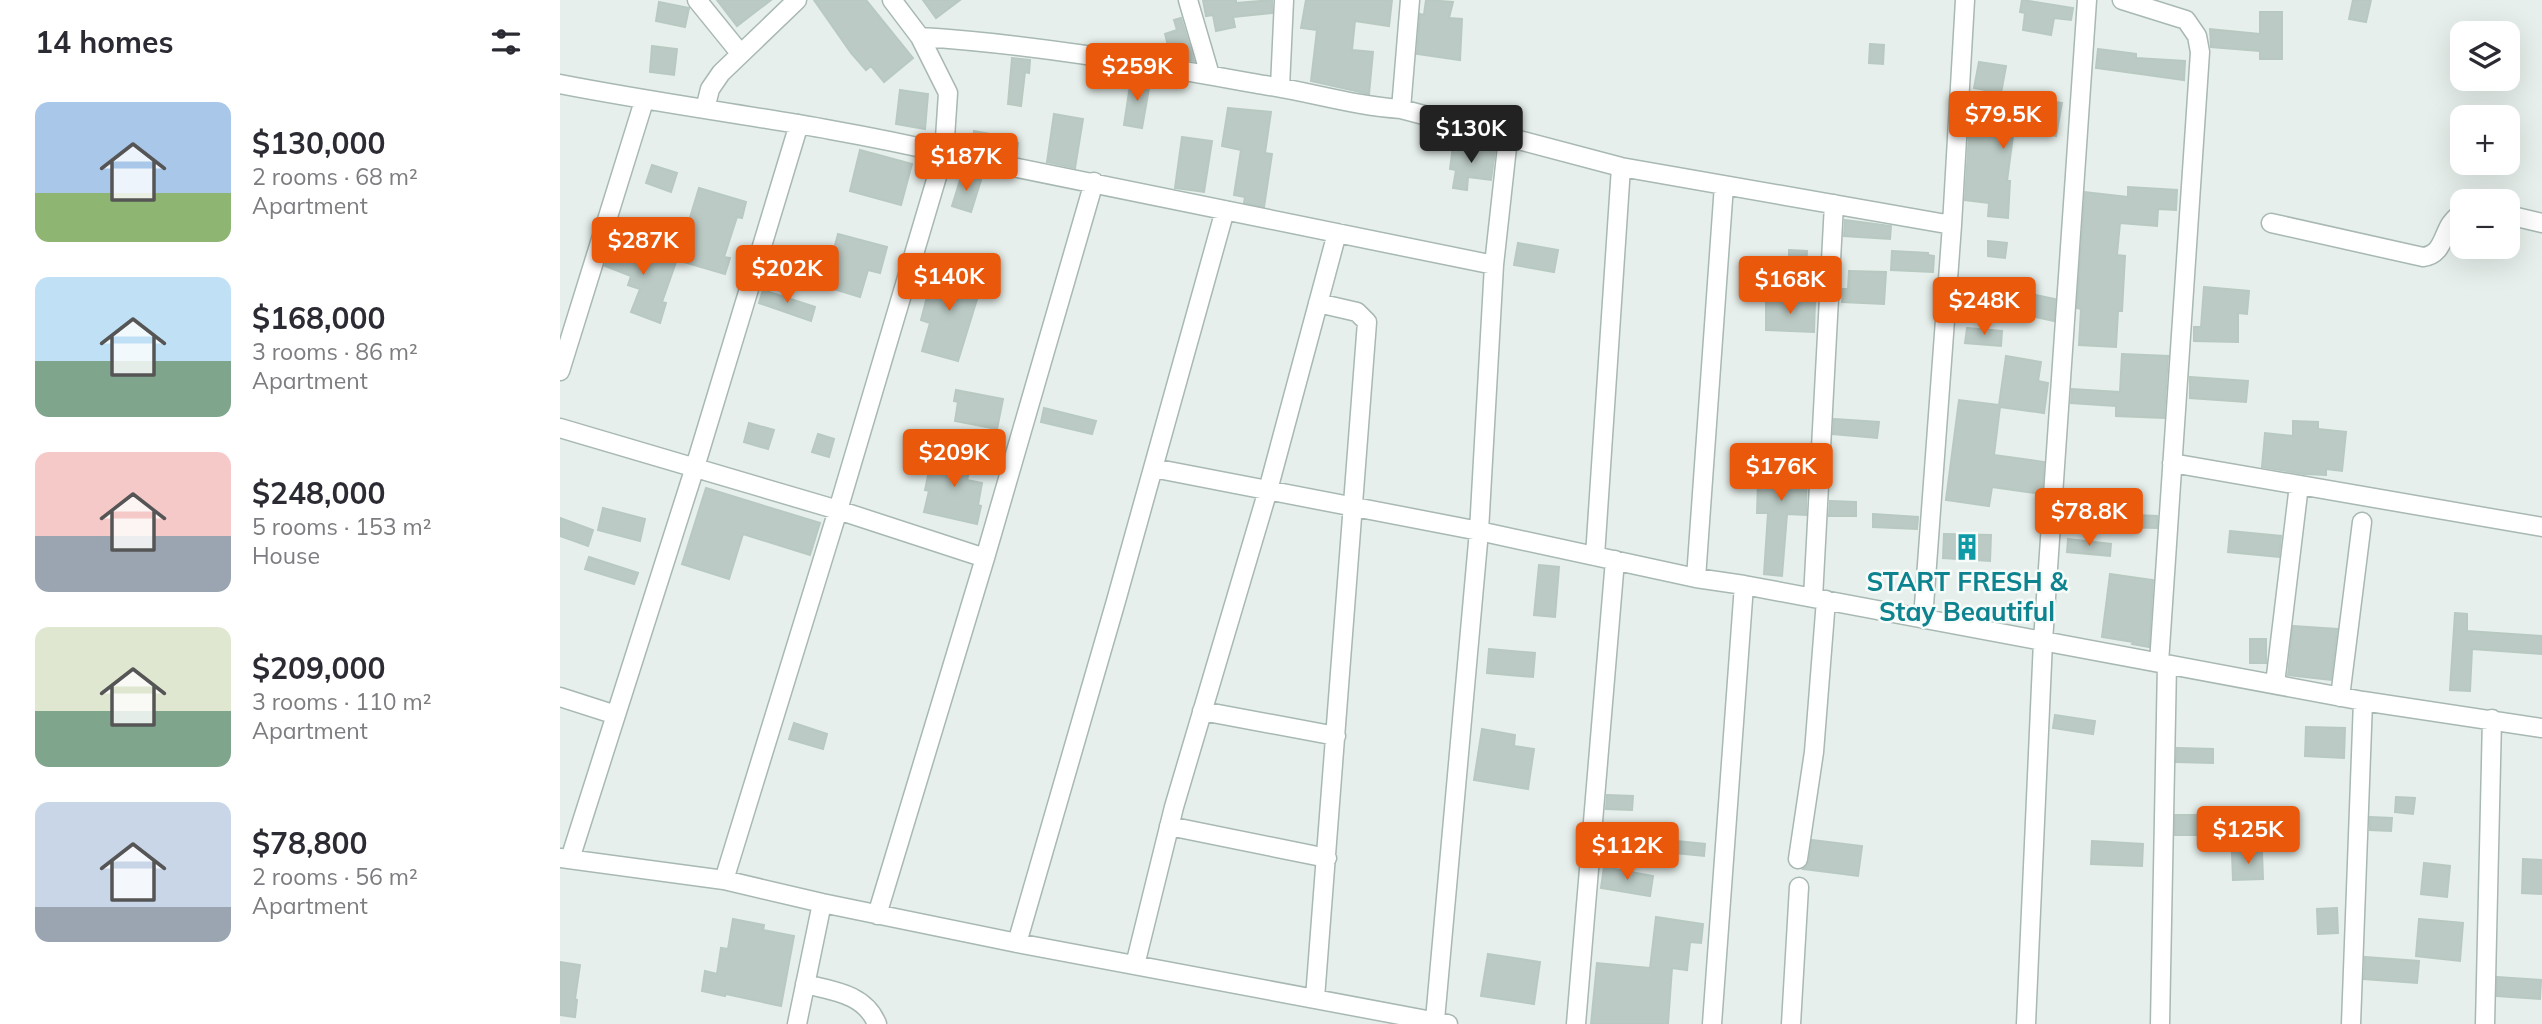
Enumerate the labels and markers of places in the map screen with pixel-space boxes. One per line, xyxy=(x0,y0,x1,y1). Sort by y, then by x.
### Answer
pin: $259K xyxy=(1088,43,1186,103)
pin: $79.5K xyxy=(1946,92,2060,151)
pin: $130K xyxy=(1422,106,1520,165)
pin: $187K xyxy=(917,134,1015,193)
pin: $287K xyxy=(594,218,692,277)
pin: $202K xyxy=(738,246,836,305)
pin: $140K xyxy=(900,254,998,313)
pin: $168K xyxy=(1741,256,1839,316)
pin: $248K xyxy=(1935,278,2033,337)
pin: $209K xyxy=(905,430,1003,489)
pin: $176K xyxy=(1732,444,1830,503)
pin: $78.8K xyxy=(2032,489,2146,548)
building icon: START FRESH & Stay Beautiful xyxy=(1952,532,1982,562)
place label: START FRESH & Stay Beautiful xyxy=(1866,565,2069,628)
pin: $125K xyxy=(2199,806,2297,866)
pin: $112K xyxy=(1578,822,1676,882)

